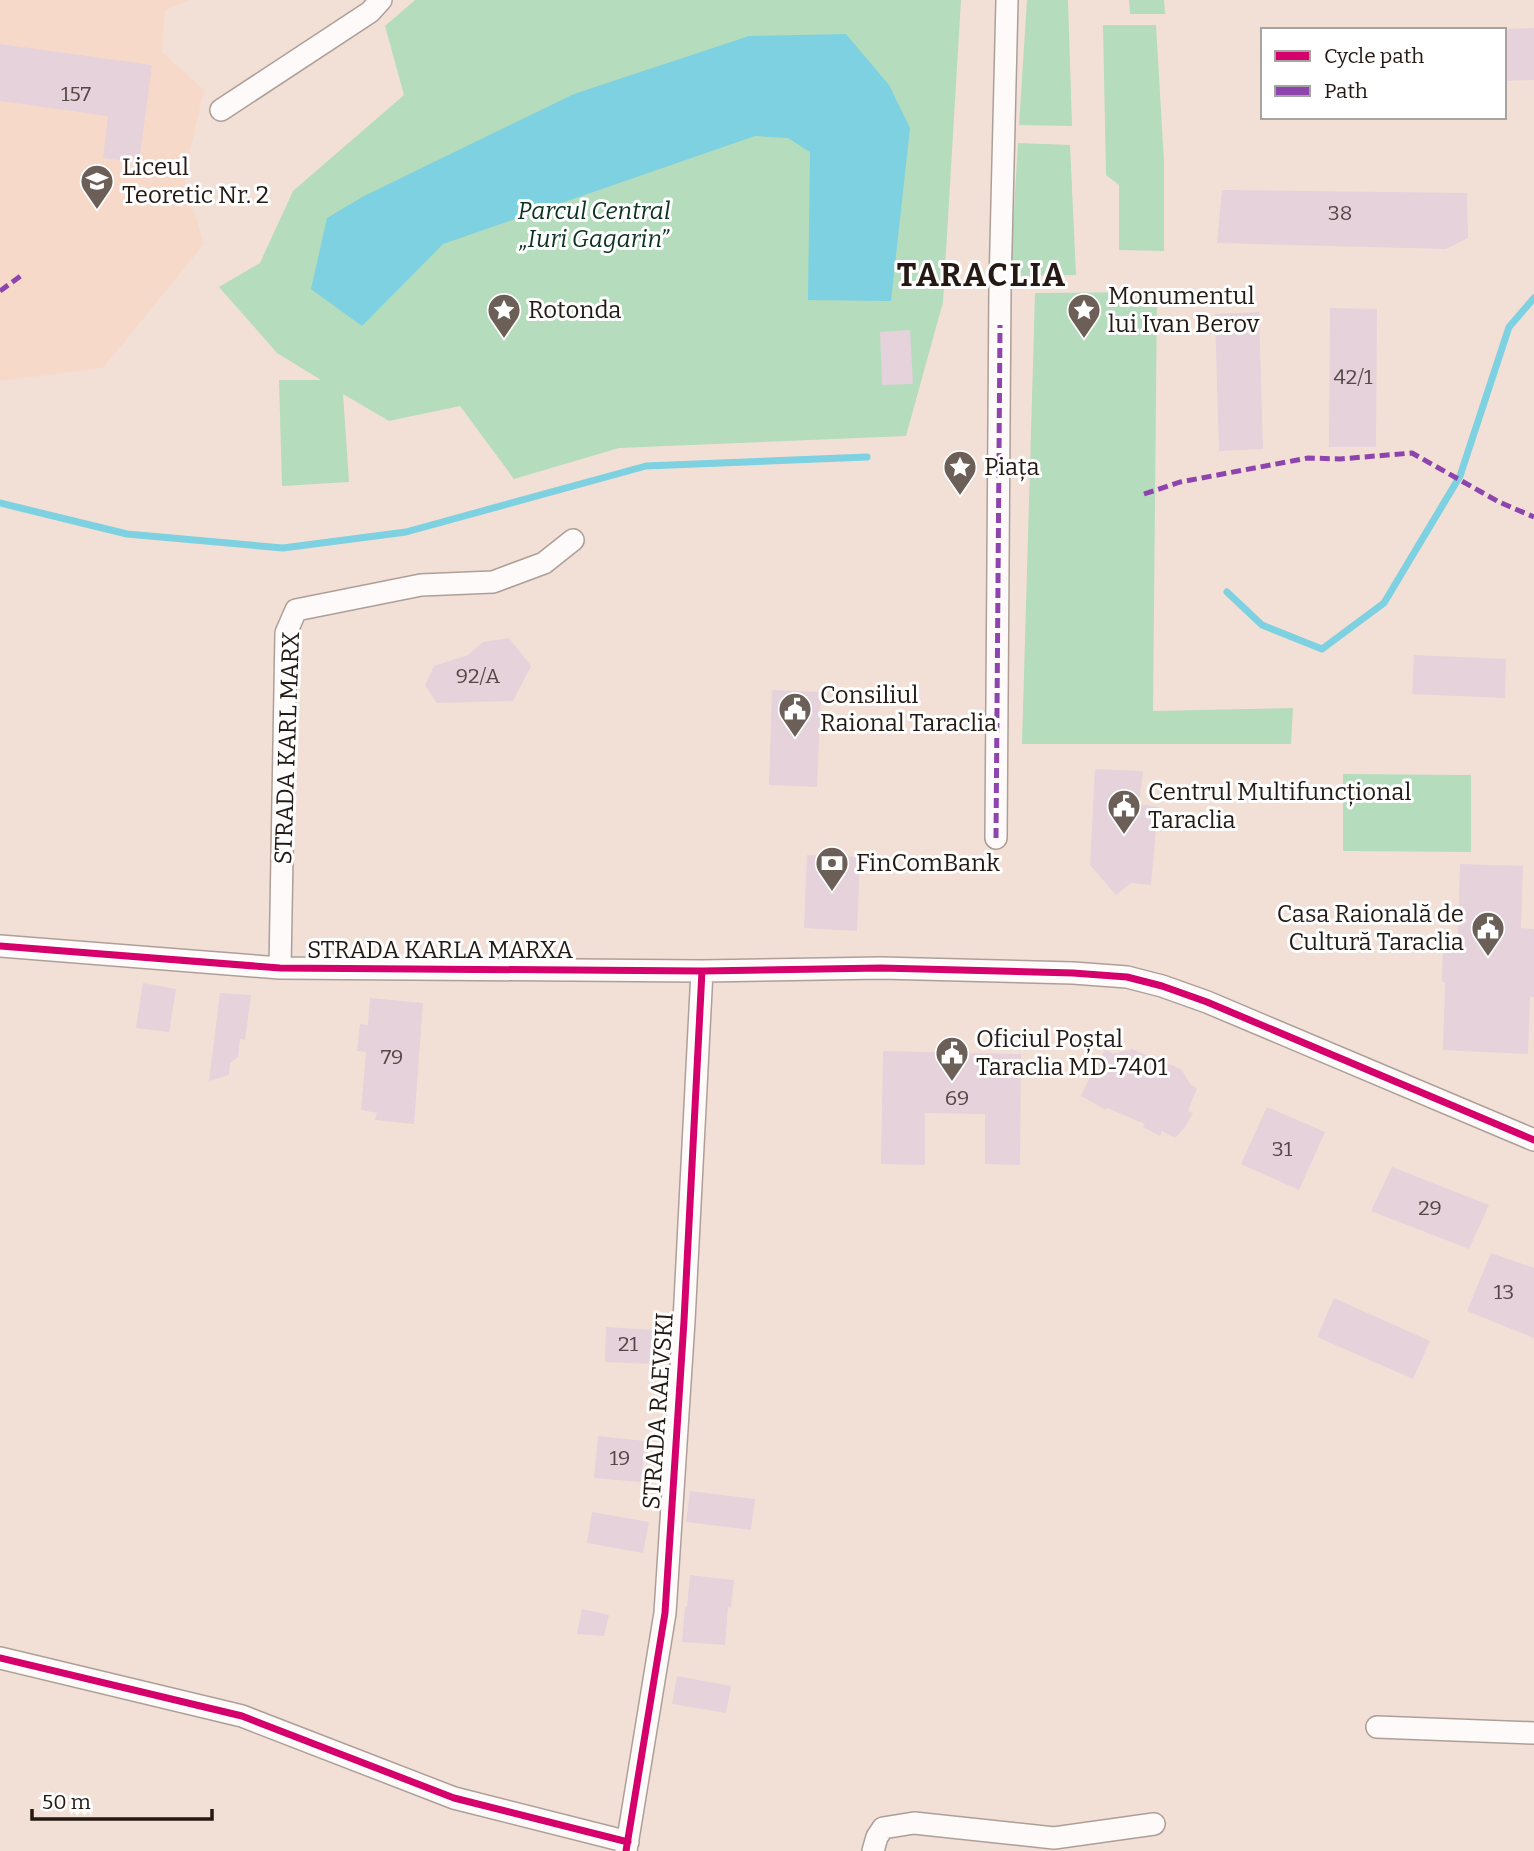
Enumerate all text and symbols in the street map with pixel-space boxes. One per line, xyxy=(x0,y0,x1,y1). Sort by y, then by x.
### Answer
legend xyxy=(1261,28,1506,119)
text: Cycle path xyxy=(1324,43,1424,69)
text: Path xyxy=(1324,78,1368,104)
house number: 157 xyxy=(61,81,91,107)
place label: Liceul Teoretic Nr. 2 xyxy=(122,153,269,209)
school or university icon: Liceul Teoretic Nr. 2 xyxy=(78,162,116,211)
park label: Parcul Central „Iuri Gagarin” xyxy=(518,197,670,253)
house number: 38 xyxy=(1328,200,1352,226)
district label: TARACLIA xyxy=(897,256,1067,294)
place label: Monumentul lui Ivan Berov xyxy=(1108,282,1260,338)
place icon: Rotonda xyxy=(485,291,523,340)
place icon: Monumentul lui Ivan Berov xyxy=(1065,291,1103,340)
place label: Rotonda xyxy=(528,296,621,324)
house number: 42/1 xyxy=(1334,364,1373,390)
place icon: Piața xyxy=(941,448,979,497)
place label: Piața xyxy=(984,453,1040,482)
street label: STRADA KARL MARX xyxy=(269,631,305,865)
house number: 92/A xyxy=(456,663,500,689)
place label: Consiliul Raional Taraclia xyxy=(820,681,997,737)
public building icon: Consiliul Raional Taraclia xyxy=(776,690,814,739)
place label: Centrul Multifuncțional Taraclia xyxy=(1148,778,1411,834)
public building icon: Centrul Multifuncțional Taraclia xyxy=(1105,787,1143,836)
bank icon: FinComBank xyxy=(813,844,851,893)
place label: FinComBank xyxy=(856,849,1000,877)
place label: Casa Raională de Cultură Taraclia xyxy=(1277,900,1464,956)
public building icon: Casa Raională de Cultură Taraclia xyxy=(1469,909,1507,958)
street label: STRADA KARLA MARXA xyxy=(307,936,573,964)
place label: Oficiul Poștal Taraclia MD-7401 xyxy=(976,1025,1168,1081)
public building icon: Oficiul Poștal Taraclia MD-7401 xyxy=(933,1034,971,1083)
house number: 79 xyxy=(381,1044,403,1070)
house number: 69 xyxy=(945,1085,969,1111)
house number: 31 xyxy=(1272,1136,1293,1162)
house number: 29 xyxy=(1418,1195,1442,1221)
house number: 13 xyxy=(1494,1279,1514,1305)
street label: STRADA RAEVSKI xyxy=(637,1312,679,1510)
house number: 21 xyxy=(618,1331,638,1357)
house number: 19 xyxy=(610,1445,630,1471)
scale bar xyxy=(32,1778,212,1822)
text: 50 m xyxy=(42,1789,91,1815)

